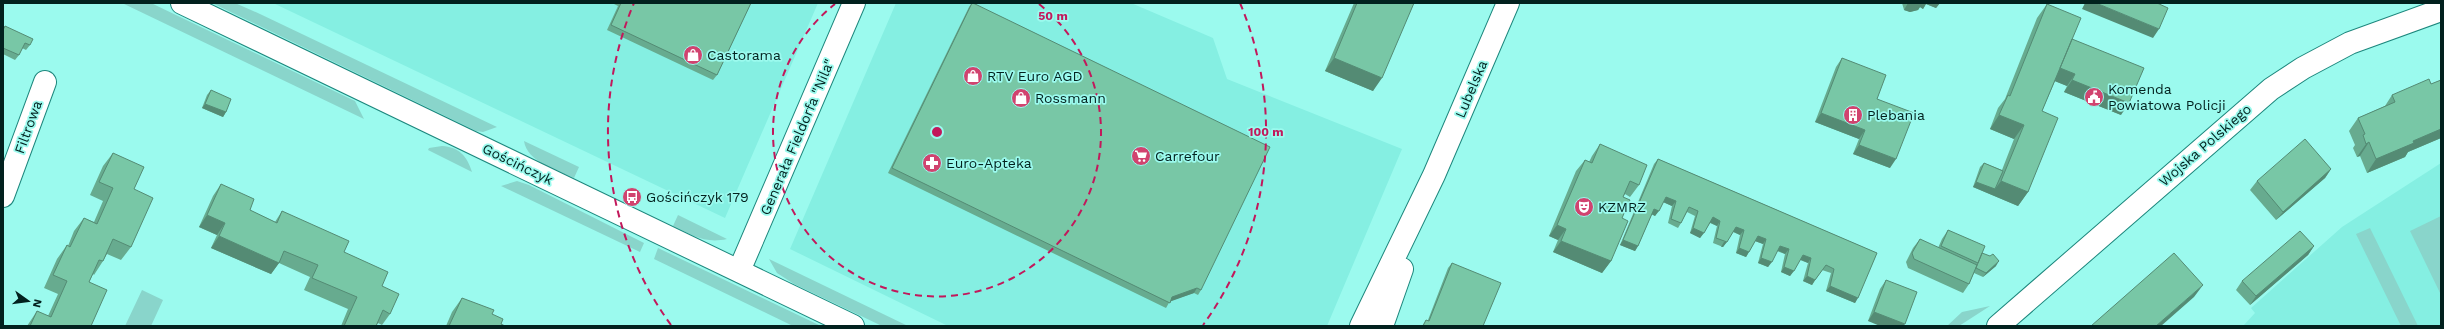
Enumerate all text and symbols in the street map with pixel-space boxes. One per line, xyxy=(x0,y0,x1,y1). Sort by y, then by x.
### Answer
text: 50 m xyxy=(1038,9,1068,23)
shop icon: Castorama xyxy=(682,44,704,66)
place label: Castorama xyxy=(707,47,781,63)
street label: Generała Fieldorfa "Nila" xyxy=(757,57,837,217)
street label: Lubelska xyxy=(1452,58,1490,120)
shop icon: RTV Euro AGD xyxy=(962,65,984,87)
place label: RTV Euro AGD xyxy=(987,68,1082,84)
place label: Komenda Powiatowa Policji xyxy=(2108,81,2226,113)
public building icon: Komenda Powiatowa Policji xyxy=(2083,86,2105,108)
shop icon: Rossmann xyxy=(1010,87,1032,109)
place label: Rossmann xyxy=(1035,90,1106,106)
street label: Filtrowa xyxy=(11,98,45,156)
street label: Wojska Polskiego xyxy=(2156,101,2254,189)
building icon: Plebania xyxy=(1842,104,1864,126)
place label: Plebania xyxy=(1867,107,1925,123)
centre of rings xyxy=(930,125,944,139)
text: 100 m xyxy=(1248,125,1284,139)
street label: Gościńczyk xyxy=(480,140,556,188)
supermarket icon: Carrefour xyxy=(1130,145,1152,167)
place label: Carrefour xyxy=(1155,148,1220,164)
pharmacy icon: Euro-Apteka xyxy=(921,152,943,174)
place label: Euro-Apteka xyxy=(946,155,1032,171)
bus stop icon: Gościńczyk 179 xyxy=(621,186,643,208)
place label: Gościńczyk 179 xyxy=(646,189,749,205)
theatre icon: KZMRZ xyxy=(1573,196,1595,218)
place label: KZMRZ xyxy=(1598,199,1646,215)
north arrow xyxy=(8,281,48,321)
text: N xyxy=(30,298,45,309)

